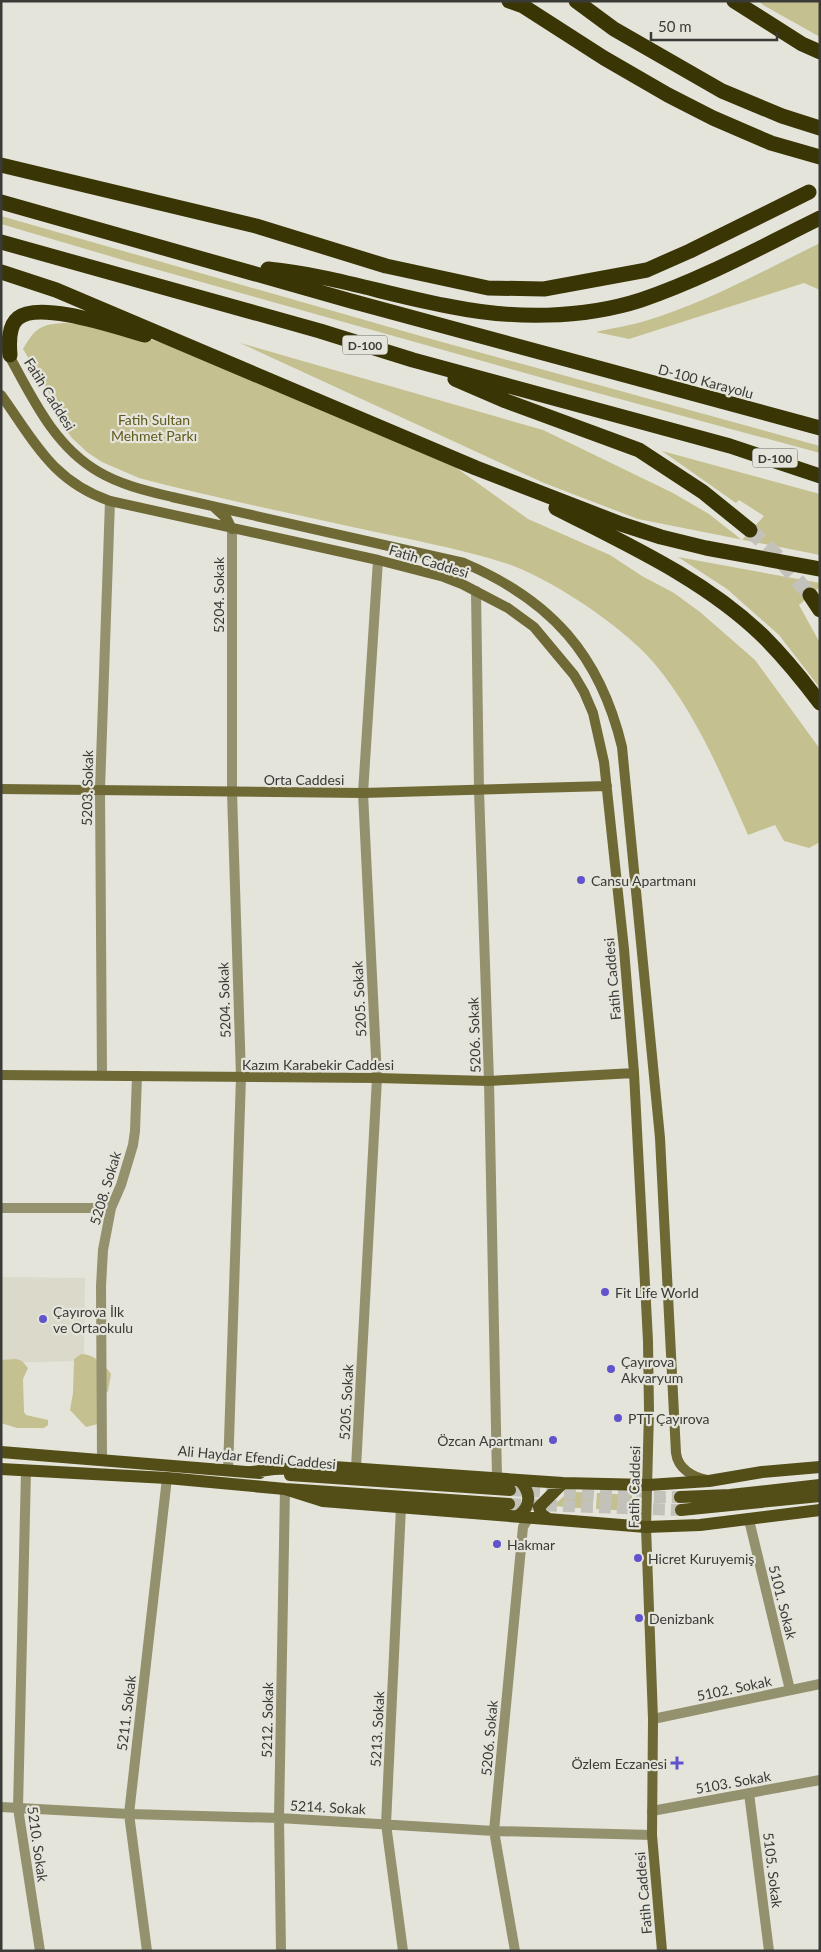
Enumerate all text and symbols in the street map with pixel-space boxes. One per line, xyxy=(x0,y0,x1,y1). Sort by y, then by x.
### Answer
scale bar xyxy=(651,10,777,42)
text: 50 m xyxy=(658,17,692,35)
road number: D-100 xyxy=(342,336,388,354)
street label: Fatih Caddesi xyxy=(21,354,79,434)
street label: D-100 Karayolu xyxy=(657,360,755,402)
park label: Fatih Sultan Mehmet Parkı xyxy=(111,411,197,444)
road number: D-100 xyxy=(752,448,798,468)
street label: Fatih Caddesi xyxy=(387,541,471,581)
street label: 5204. Sokak xyxy=(210,556,227,633)
street label: 5203. Sokak xyxy=(78,749,96,826)
street label: Orta Caddesi xyxy=(264,771,344,788)
place label: Cansu Apartmanı xyxy=(591,872,696,889)
marker: Cansu Apartmanı xyxy=(575,874,587,886)
street label: Fatih Caddesi xyxy=(600,937,624,1021)
street label: 5205. Sokak xyxy=(348,960,369,1037)
street label: 5204. Sokak xyxy=(214,961,234,1038)
street label: 5206. Sokak xyxy=(464,996,484,1073)
street label: Kazım Karabekir Caddesi xyxy=(242,1056,394,1073)
street label: 5208. Sokak xyxy=(86,1148,125,1227)
place label: Fit Life World xyxy=(615,1284,699,1301)
marker: Fit Life World xyxy=(599,1286,611,1298)
place label: Çayırova İlk ve Ortaokulu xyxy=(53,1303,133,1336)
marker: Çayırova İlk ve Ortaokulu xyxy=(37,1313,49,1325)
place label: Çayırova Akvaryum xyxy=(621,1353,683,1386)
street label: 5205. Sokak xyxy=(336,1363,357,1440)
marker: Çayırova Akvaryum xyxy=(605,1363,617,1375)
place label: PTT Çayırova xyxy=(628,1410,709,1427)
marker: PTT Çayırova xyxy=(612,1412,624,1424)
place label: Özcan Apartmanı xyxy=(437,1432,543,1449)
marker: Özcan Apartmanı xyxy=(547,1434,559,1446)
street label: Ali Haydar Efendi Caddesi xyxy=(177,1442,337,1472)
street label: Fatih Caddesi xyxy=(625,1446,643,1528)
place label: Hakmar xyxy=(507,1536,555,1553)
marker: Hakmar xyxy=(491,1538,503,1550)
place label: Hicret Kuruyemiş xyxy=(648,1550,754,1567)
marker: Hicret Kuruyemiş xyxy=(632,1552,644,1564)
street label: 5101. Sokak xyxy=(766,1563,801,1642)
place label: Denizbank xyxy=(649,1610,715,1627)
marker: Denizbank xyxy=(633,1612,645,1624)
street label: 5102. Sokak xyxy=(695,1672,774,1704)
street label: 5211. Sokak xyxy=(113,1673,139,1752)
street label: 5212. Sokak xyxy=(258,1681,276,1758)
street label: 5213. Sokak xyxy=(367,1690,388,1767)
street label: 5206. Sokak xyxy=(477,1699,501,1777)
place label: Özlem Eczanesi xyxy=(571,1755,667,1772)
marker: Özlem Eczanesi xyxy=(671,1757,683,1769)
street label: 5103. Sokak xyxy=(694,1767,773,1797)
street label: 5214. Sokak xyxy=(290,1797,367,1818)
street label: 5210. Sokak xyxy=(24,1805,52,1884)
street label: 5105. Sokak xyxy=(760,1831,786,1910)
street label: Fatih Caddesi xyxy=(631,1851,655,1935)

